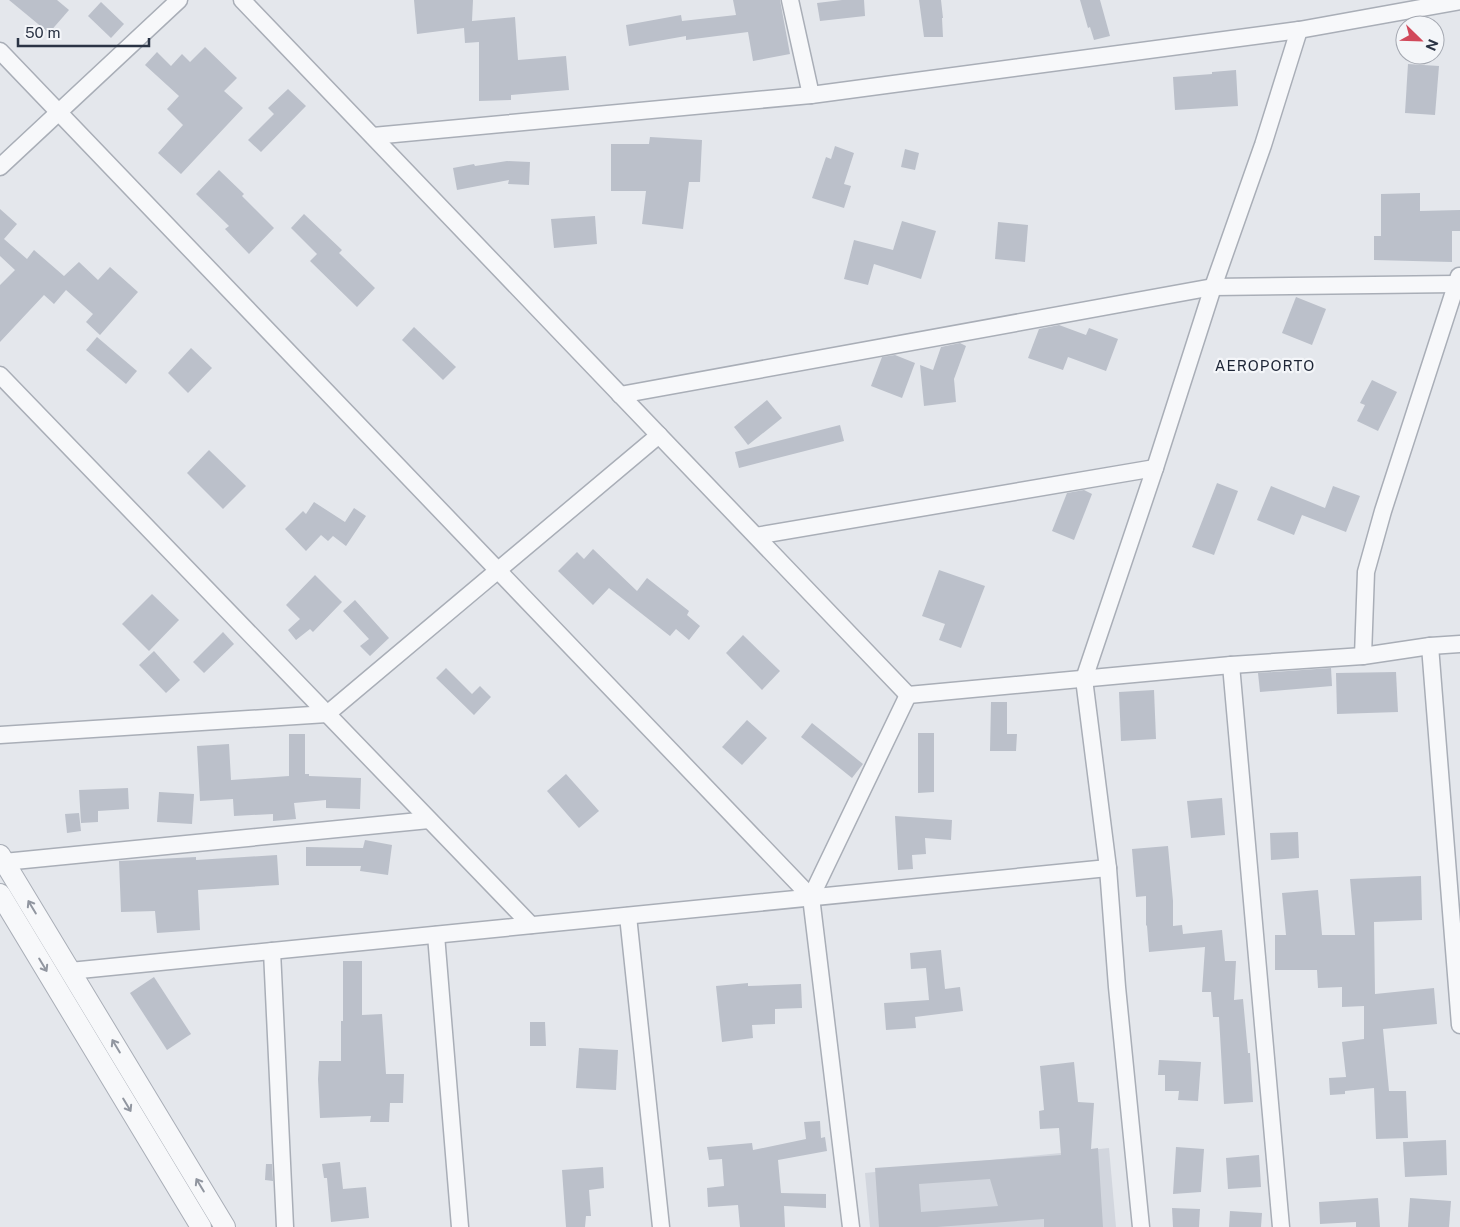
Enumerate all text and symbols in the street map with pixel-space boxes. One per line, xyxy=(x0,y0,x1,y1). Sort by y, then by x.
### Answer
scale bar xyxy=(18,15,149,47)
north arrow xyxy=(1395,15,1445,65)
text: 50 m xyxy=(25,24,60,41)
text: N xyxy=(1422,37,1441,53)
district label: AEROPORTO xyxy=(1215,357,1315,374)
one-way arrow xyxy=(26,901,36,915)
one-way arrow xyxy=(39,958,49,972)
one-way arrow xyxy=(110,1040,120,1054)
one-way arrow xyxy=(123,1097,133,1111)
one-way arrow xyxy=(195,1179,205,1193)

